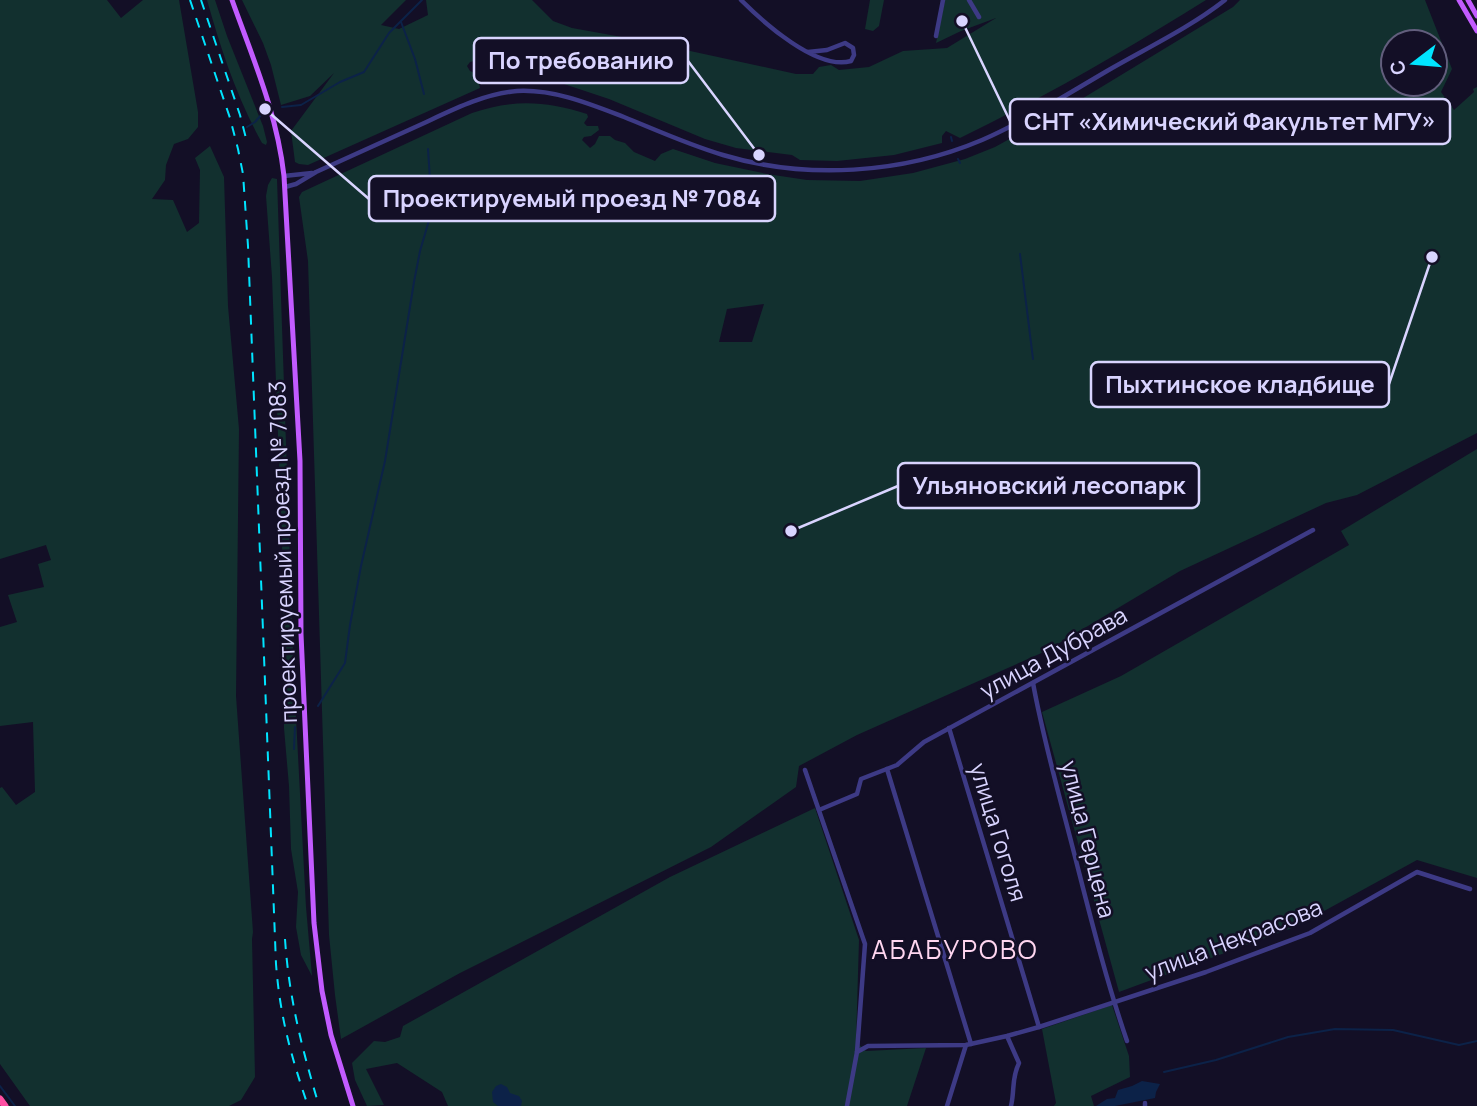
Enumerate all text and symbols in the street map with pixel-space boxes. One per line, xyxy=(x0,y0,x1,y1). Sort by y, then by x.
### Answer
north arrow xyxy=(1379,28,1449,98)
callout: По требованию xyxy=(474,38,688,83)
text: По требованию xyxy=(488,43,674,76)
text: С xyxy=(1383,57,1412,78)
callout: СНТ «Химический Факультет МГУ» xyxy=(1010,99,1450,144)
text: СНТ «Химический Факультет МГУ» xyxy=(1024,104,1436,137)
callout: Проектируемый проезд № 7084 xyxy=(369,176,775,221)
text: Проектируемый проезд № 7084 xyxy=(383,181,761,214)
callout: Пыхтинское кладбище xyxy=(1091,362,1389,407)
text: Пыхтинское кладбище xyxy=(1105,367,1375,400)
street label: проектируемый проезд № 7083 xyxy=(260,380,304,724)
callout: Ульяновский лесопарк xyxy=(898,463,1199,508)
text: Ульяновский лесопарк xyxy=(913,468,1186,501)
street label: улица Дубрава xyxy=(974,598,1132,706)
street label: улица Герцена xyxy=(1054,757,1124,921)
street label: улица Гоголя xyxy=(963,759,1035,905)
street label: улица Некрасова xyxy=(1140,890,1326,988)
district label: АБАБУРОВО xyxy=(871,931,1039,967)

